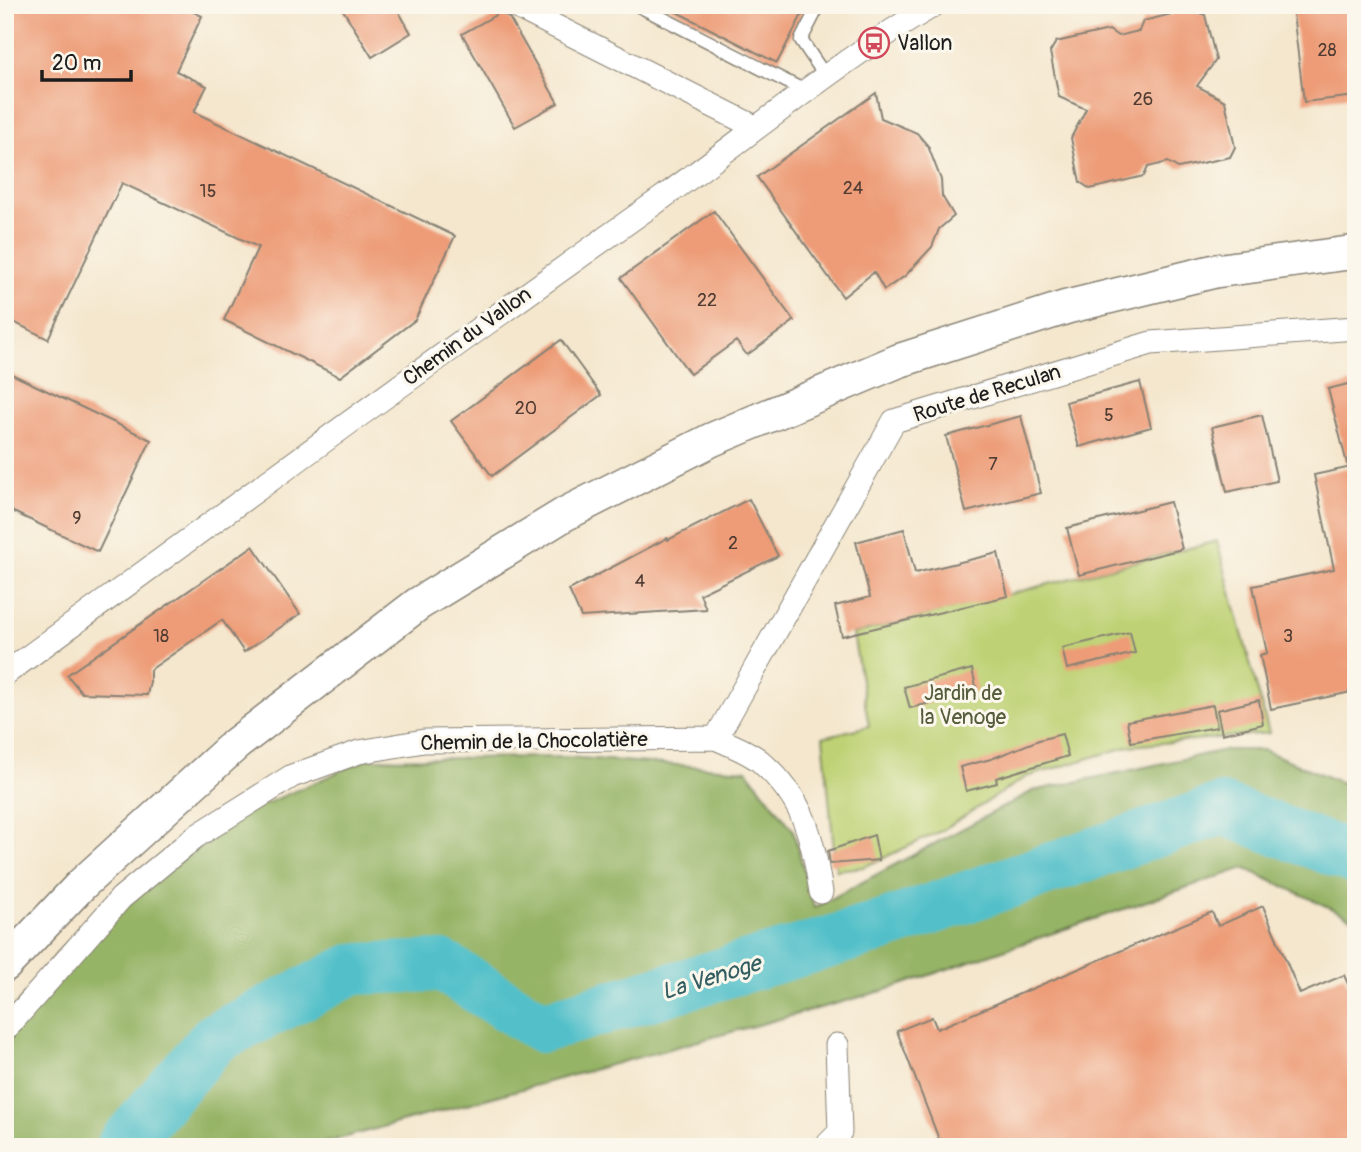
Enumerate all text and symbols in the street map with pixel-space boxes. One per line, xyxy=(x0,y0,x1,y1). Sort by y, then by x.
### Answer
bus stop icon: Vallon xyxy=(857,26,891,60)
place label: Vallon xyxy=(897,30,952,57)
scale bar xyxy=(42,38,131,82)
house number: 28 xyxy=(1317,39,1337,62)
text: 20 m xyxy=(52,50,101,77)
house number: 26 xyxy=(1133,88,1153,111)
house number: 24 xyxy=(843,177,864,200)
house number: 15 xyxy=(200,180,216,203)
street label: Chemin du Vallon xyxy=(398,281,537,392)
house number: 22 xyxy=(697,289,717,312)
street label: Route de Reculan xyxy=(910,358,1064,429)
house number: 20 xyxy=(515,397,537,420)
house number: 5 xyxy=(1104,404,1114,427)
house number: 7 xyxy=(988,453,998,476)
house number: 9 xyxy=(72,507,82,530)
house number: 2 xyxy=(728,532,738,555)
house number: 4 xyxy=(635,570,646,593)
house number: 18 xyxy=(153,625,169,648)
house number: 3 xyxy=(1283,625,1293,648)
park label: Jardin de la Venoge xyxy=(920,680,1007,731)
street label: Chemin de la Chocolatière xyxy=(420,726,649,757)
water label: La Venoge xyxy=(658,948,767,1006)

